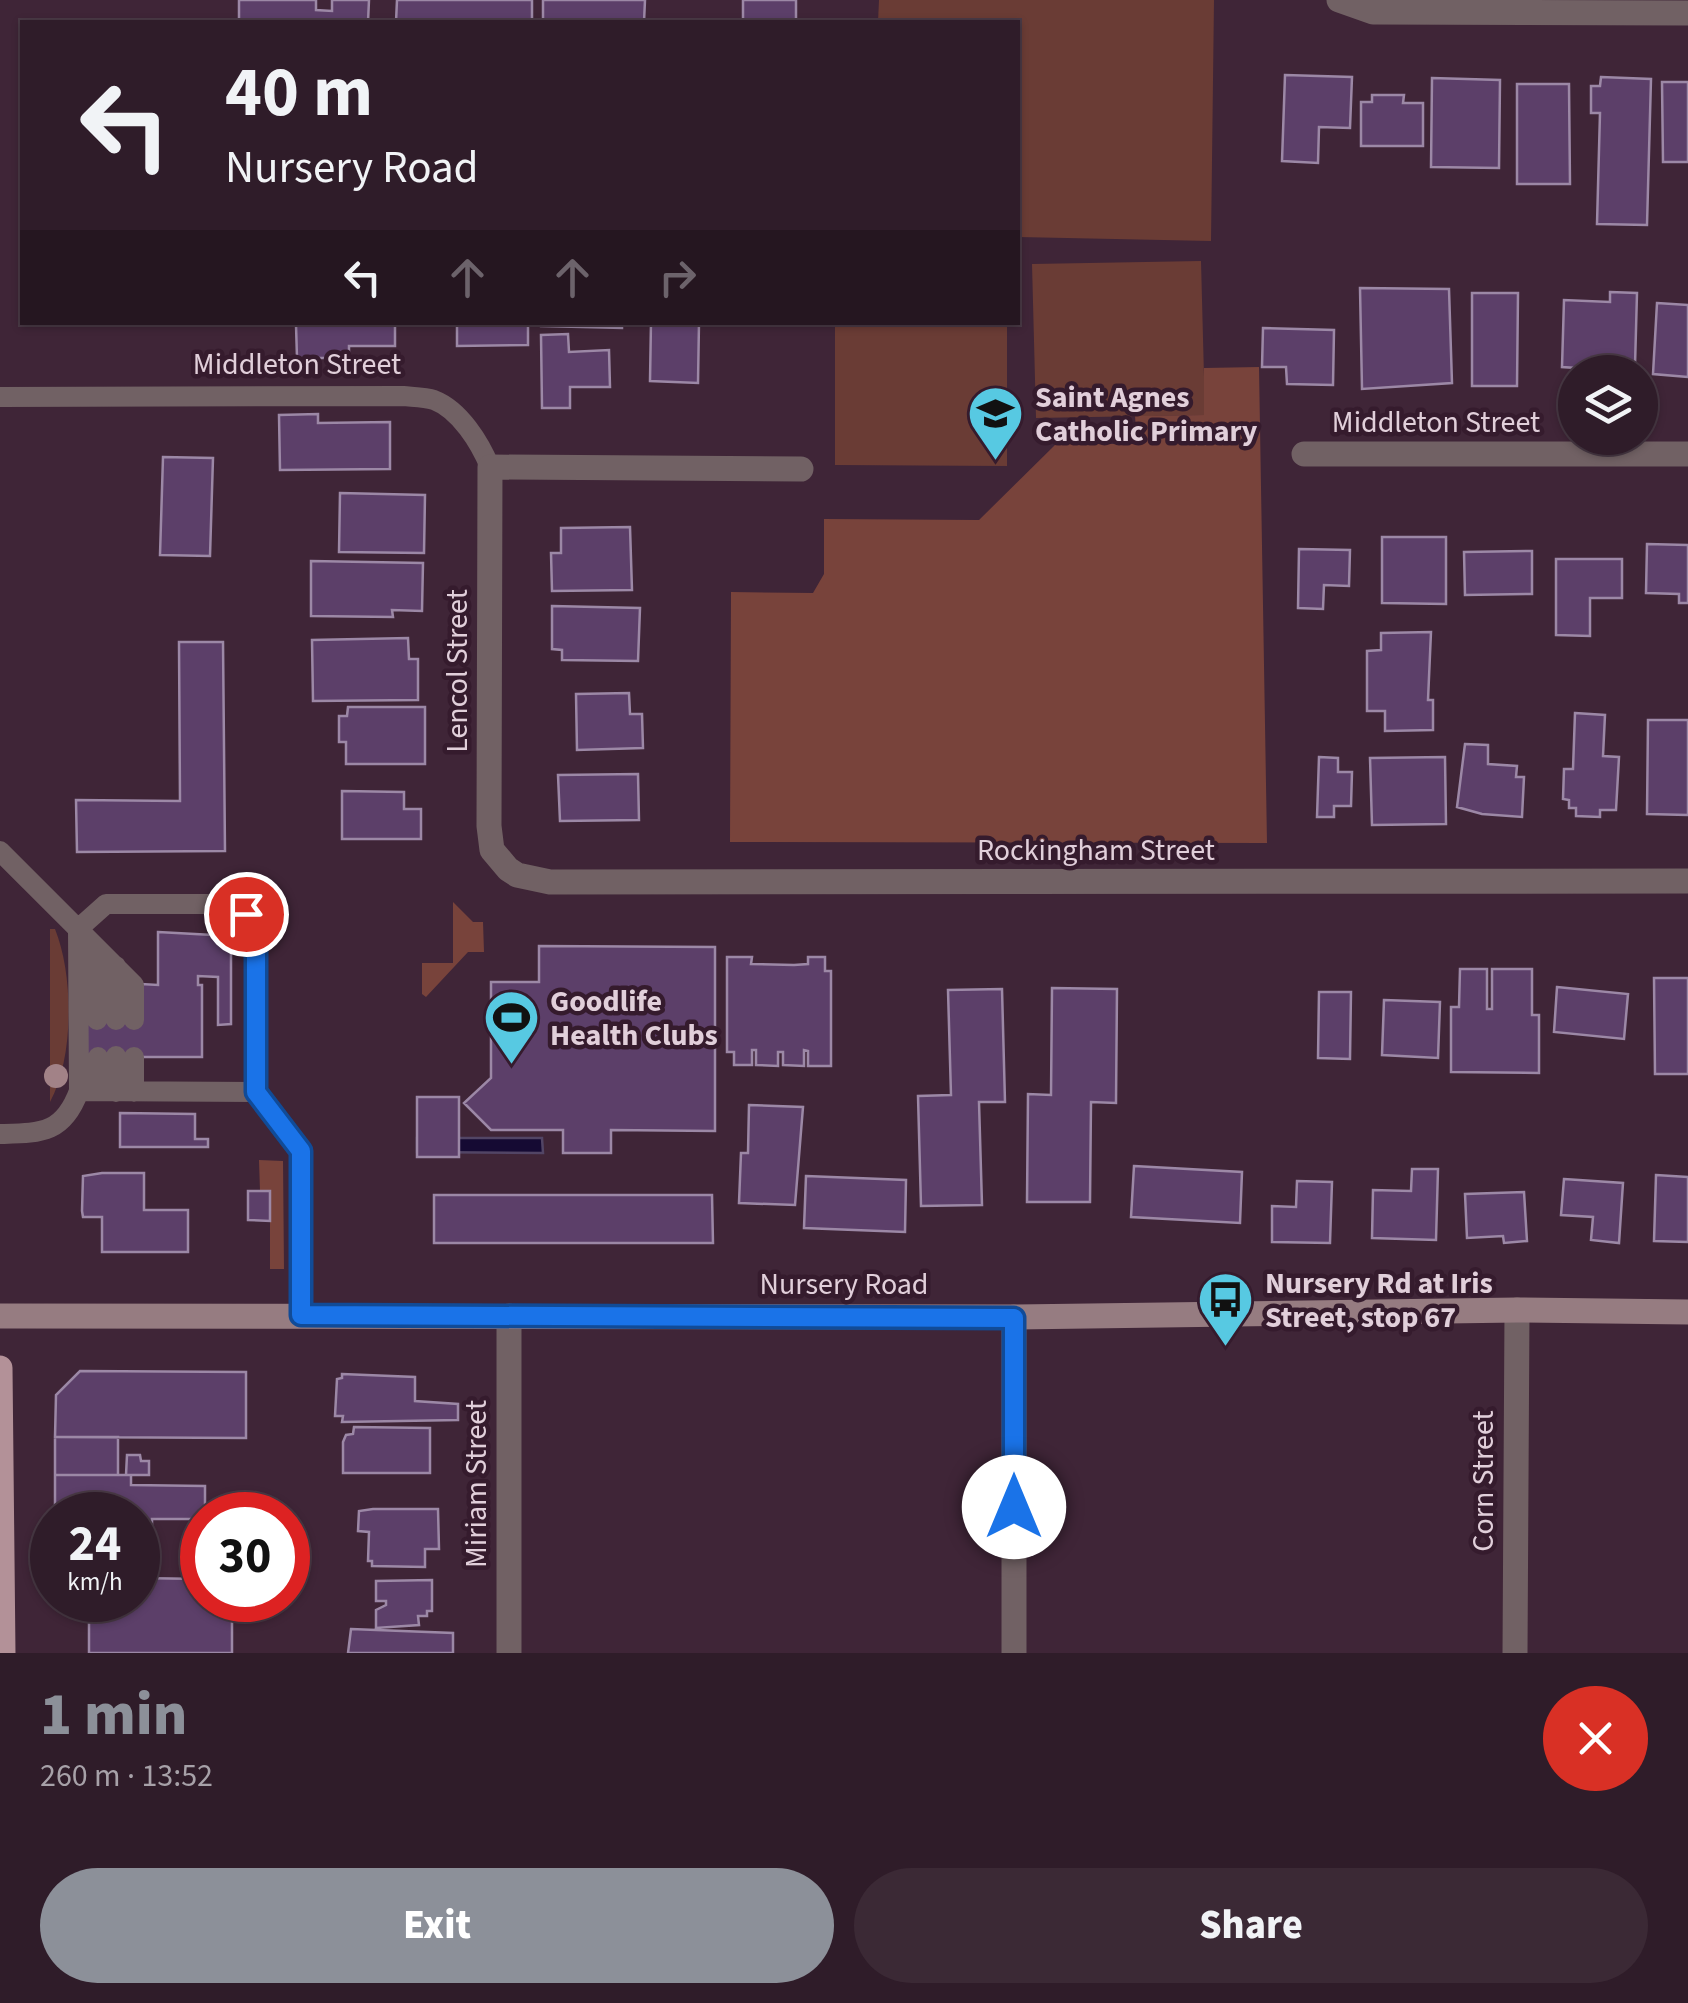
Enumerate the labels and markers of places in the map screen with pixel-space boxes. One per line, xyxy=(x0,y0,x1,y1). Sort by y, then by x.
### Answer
place label: Saint Agnes Catholic Primary xyxy=(1035,376,1258,453)
school or university icon: Saint Agnes Catholic Primary xyxy=(966,384,1026,463)
pin xyxy=(204,872,289,957)
place label: Goodlife Health Clubs xyxy=(550,980,718,1057)
sports icon: Goodlife Health Clubs xyxy=(481,988,541,1067)
place label: Nursery Rd at Iris Street, stop 67 xyxy=(1265,1262,1493,1339)
bus stop icon: Nursery Rd at Iris Street, stop 67 xyxy=(1196,1270,1256,1349)

